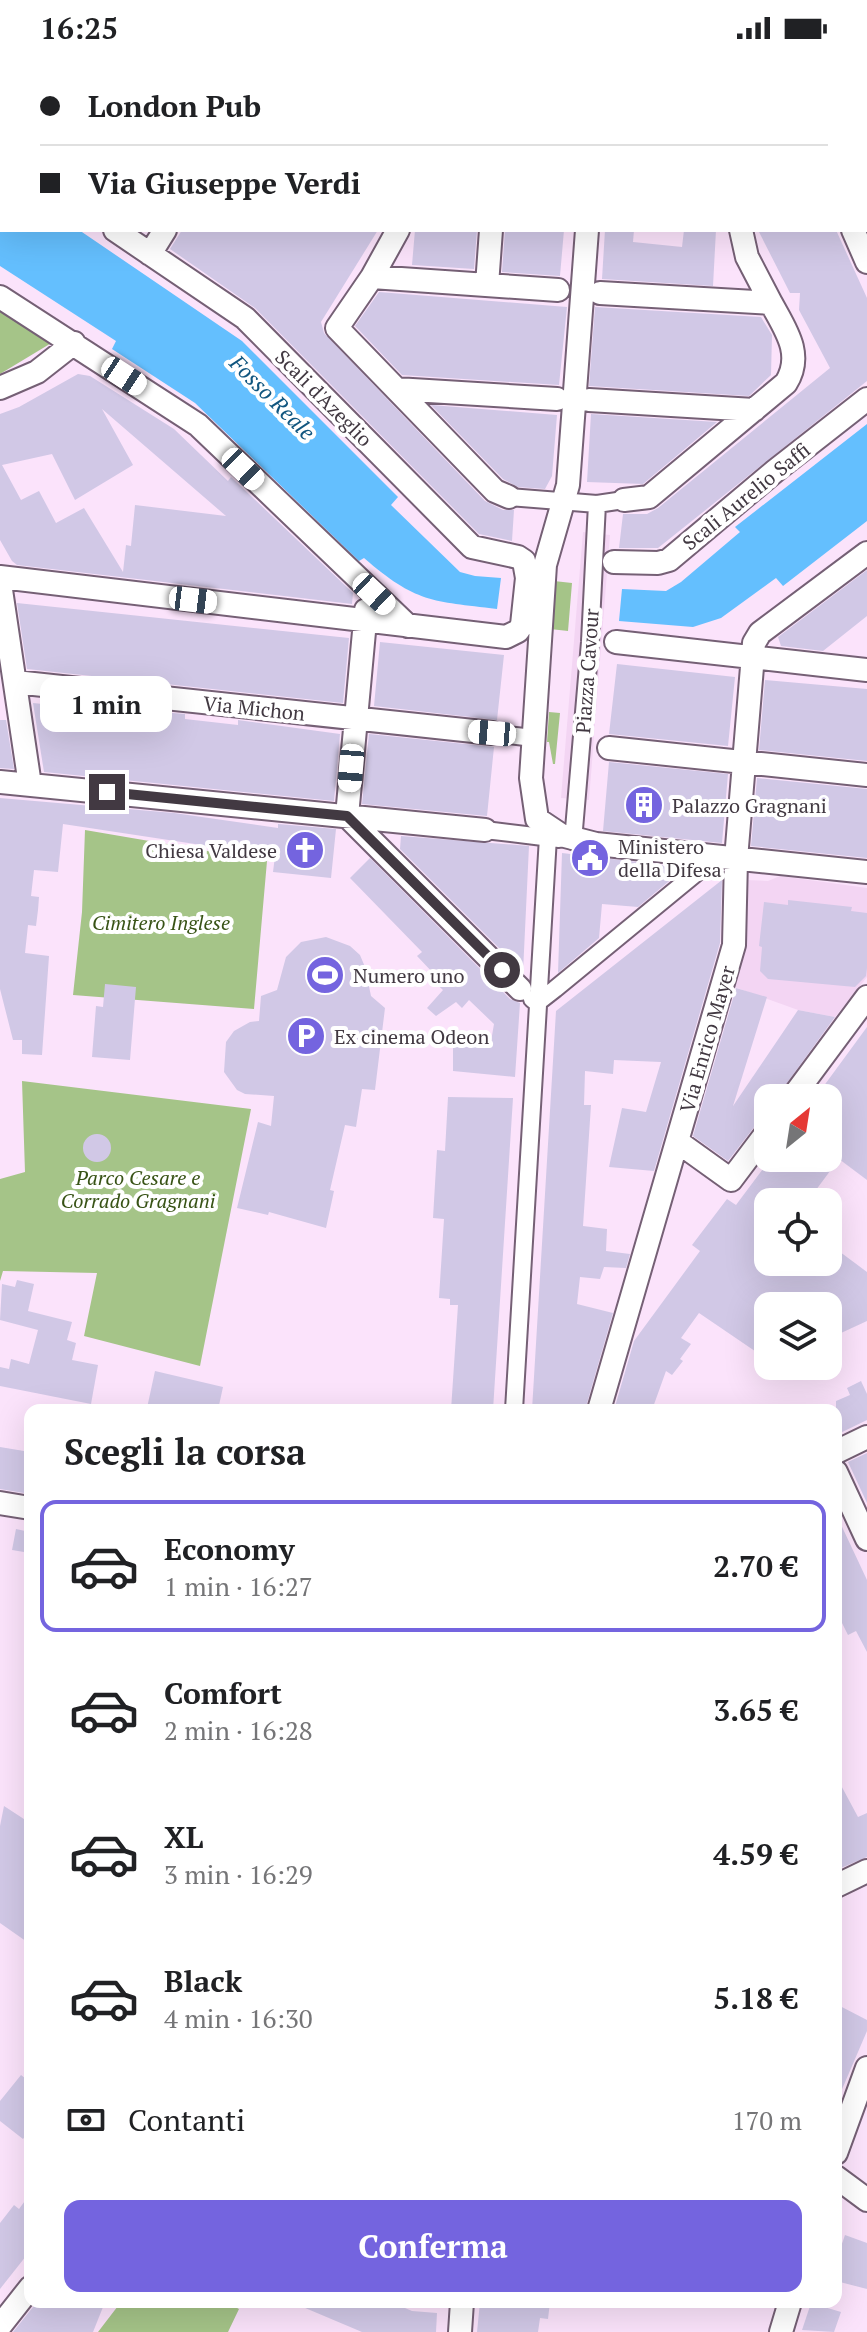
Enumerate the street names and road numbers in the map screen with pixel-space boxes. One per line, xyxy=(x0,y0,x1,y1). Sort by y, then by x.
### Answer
street label: Scali d'Azeglio xyxy=(270,344,378,452)
street label: Scali Aurelio Saffi xyxy=(676,436,816,556)
street label: Piazza Cavour xyxy=(569,607,605,734)
street label: Via Michon xyxy=(202,689,306,727)
street label: Via Enrico Mayer xyxy=(673,962,741,1116)

